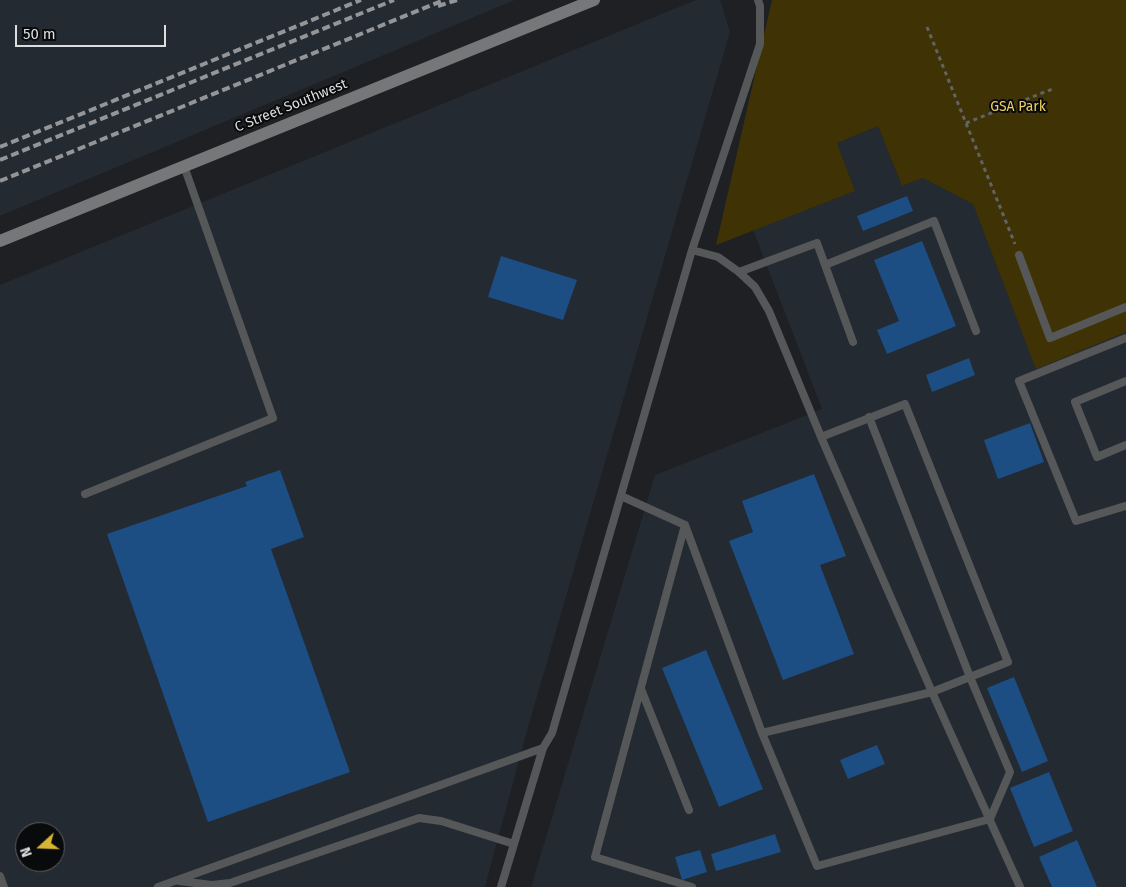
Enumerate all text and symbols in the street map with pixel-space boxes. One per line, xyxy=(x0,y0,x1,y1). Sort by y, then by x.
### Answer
scale bar xyxy=(18,15,169,47)
text: 50 m xyxy=(23,25,56,43)
street label: C Street Southwest xyxy=(232,76,350,136)
park label: GSA Park xyxy=(990,99,1046,115)
north arrow xyxy=(15,822,65,872)
text: N xyxy=(17,845,36,859)

